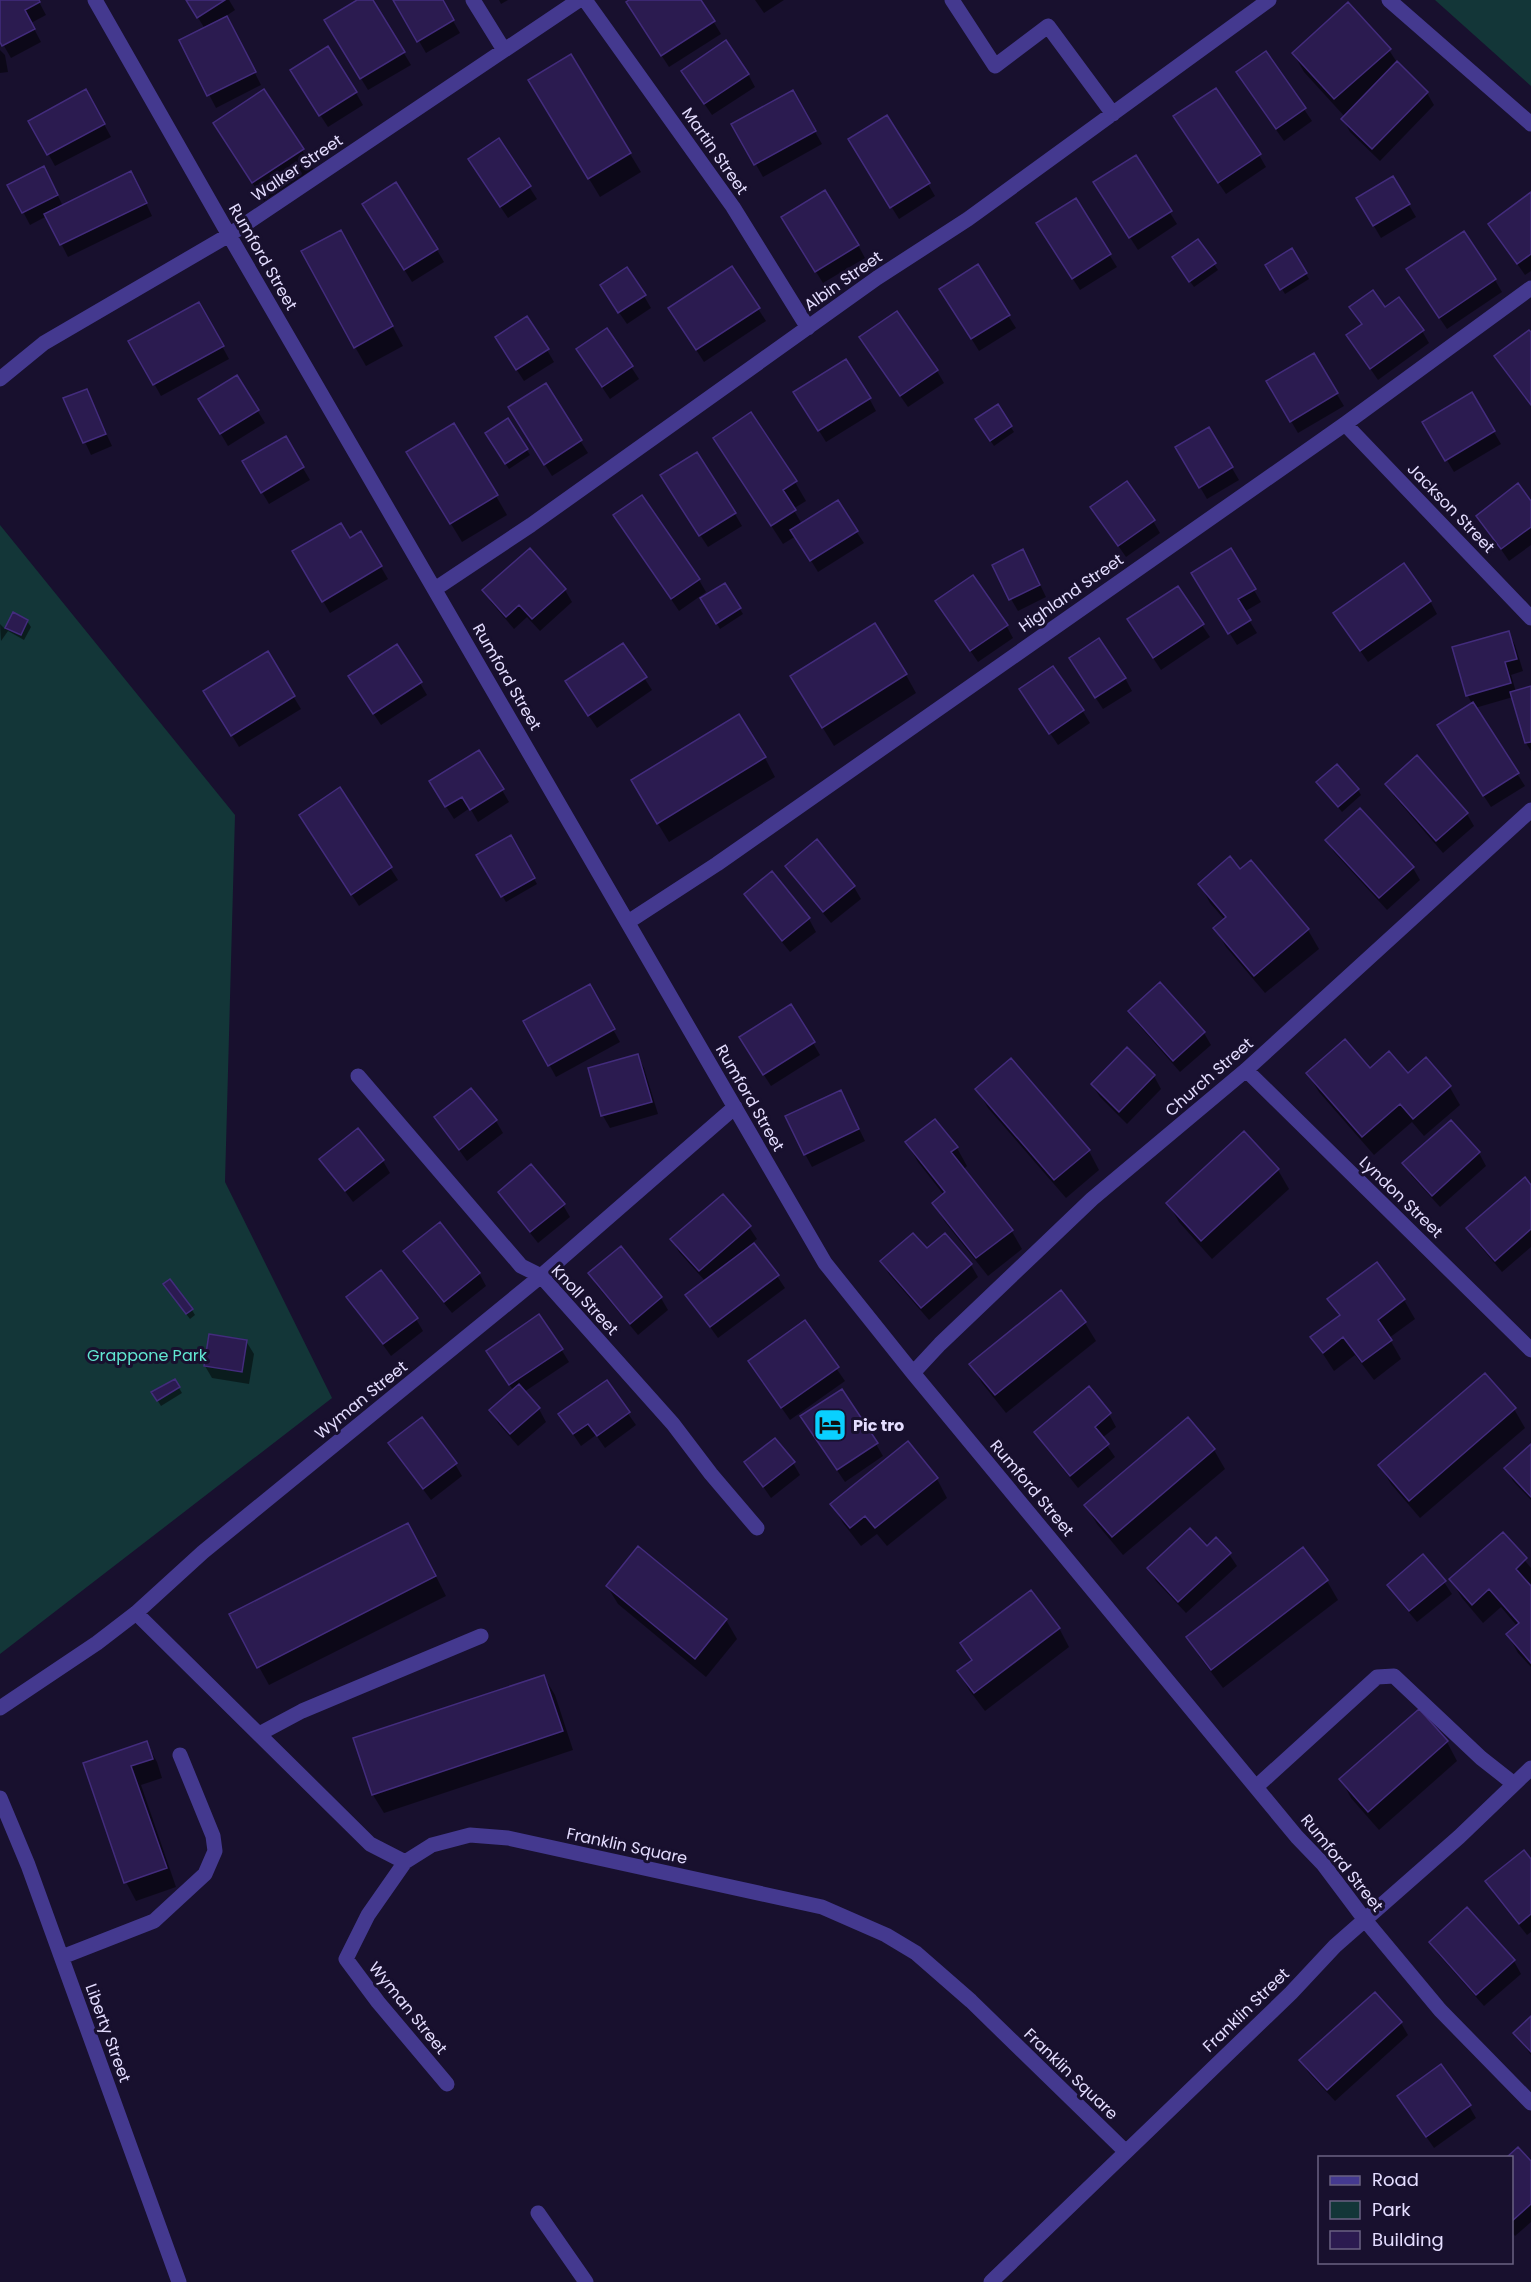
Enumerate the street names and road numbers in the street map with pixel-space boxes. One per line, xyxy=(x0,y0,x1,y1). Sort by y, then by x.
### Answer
street label: Martin Street xyxy=(676,103,754,199)
street label: Walker Street xyxy=(247,129,347,207)
street label: Rumford Street xyxy=(223,199,303,315)
street label: Albin Street xyxy=(799,245,887,316)
street label: Jackson Street xyxy=(1402,458,1500,558)
street label: Highland Street xyxy=(1014,548,1128,638)
street label: Rumford Street xyxy=(467,619,547,735)
street label: Church Street xyxy=(1160,1032,1258,1122)
street label: Rumford Street xyxy=(710,1040,790,1156)
street label: Lyndon Street xyxy=(1354,1151,1448,1243)
street label: Knoll Street xyxy=(546,1260,624,1341)
street label: Wyman Street xyxy=(310,1355,412,1445)
street label: Rumford Street xyxy=(985,1435,1079,1541)
street label: Rumford Street xyxy=(1295,1809,1389,1917)
street label: Franklin Square xyxy=(565,1822,690,1870)
street label: Wyman Street xyxy=(363,1957,453,2059)
street label: Franklin Street xyxy=(1198,1963,1295,2057)
street label: Liberty Street xyxy=(79,1980,137,2086)
street label: Franklin Square xyxy=(1019,2023,1123,2125)

